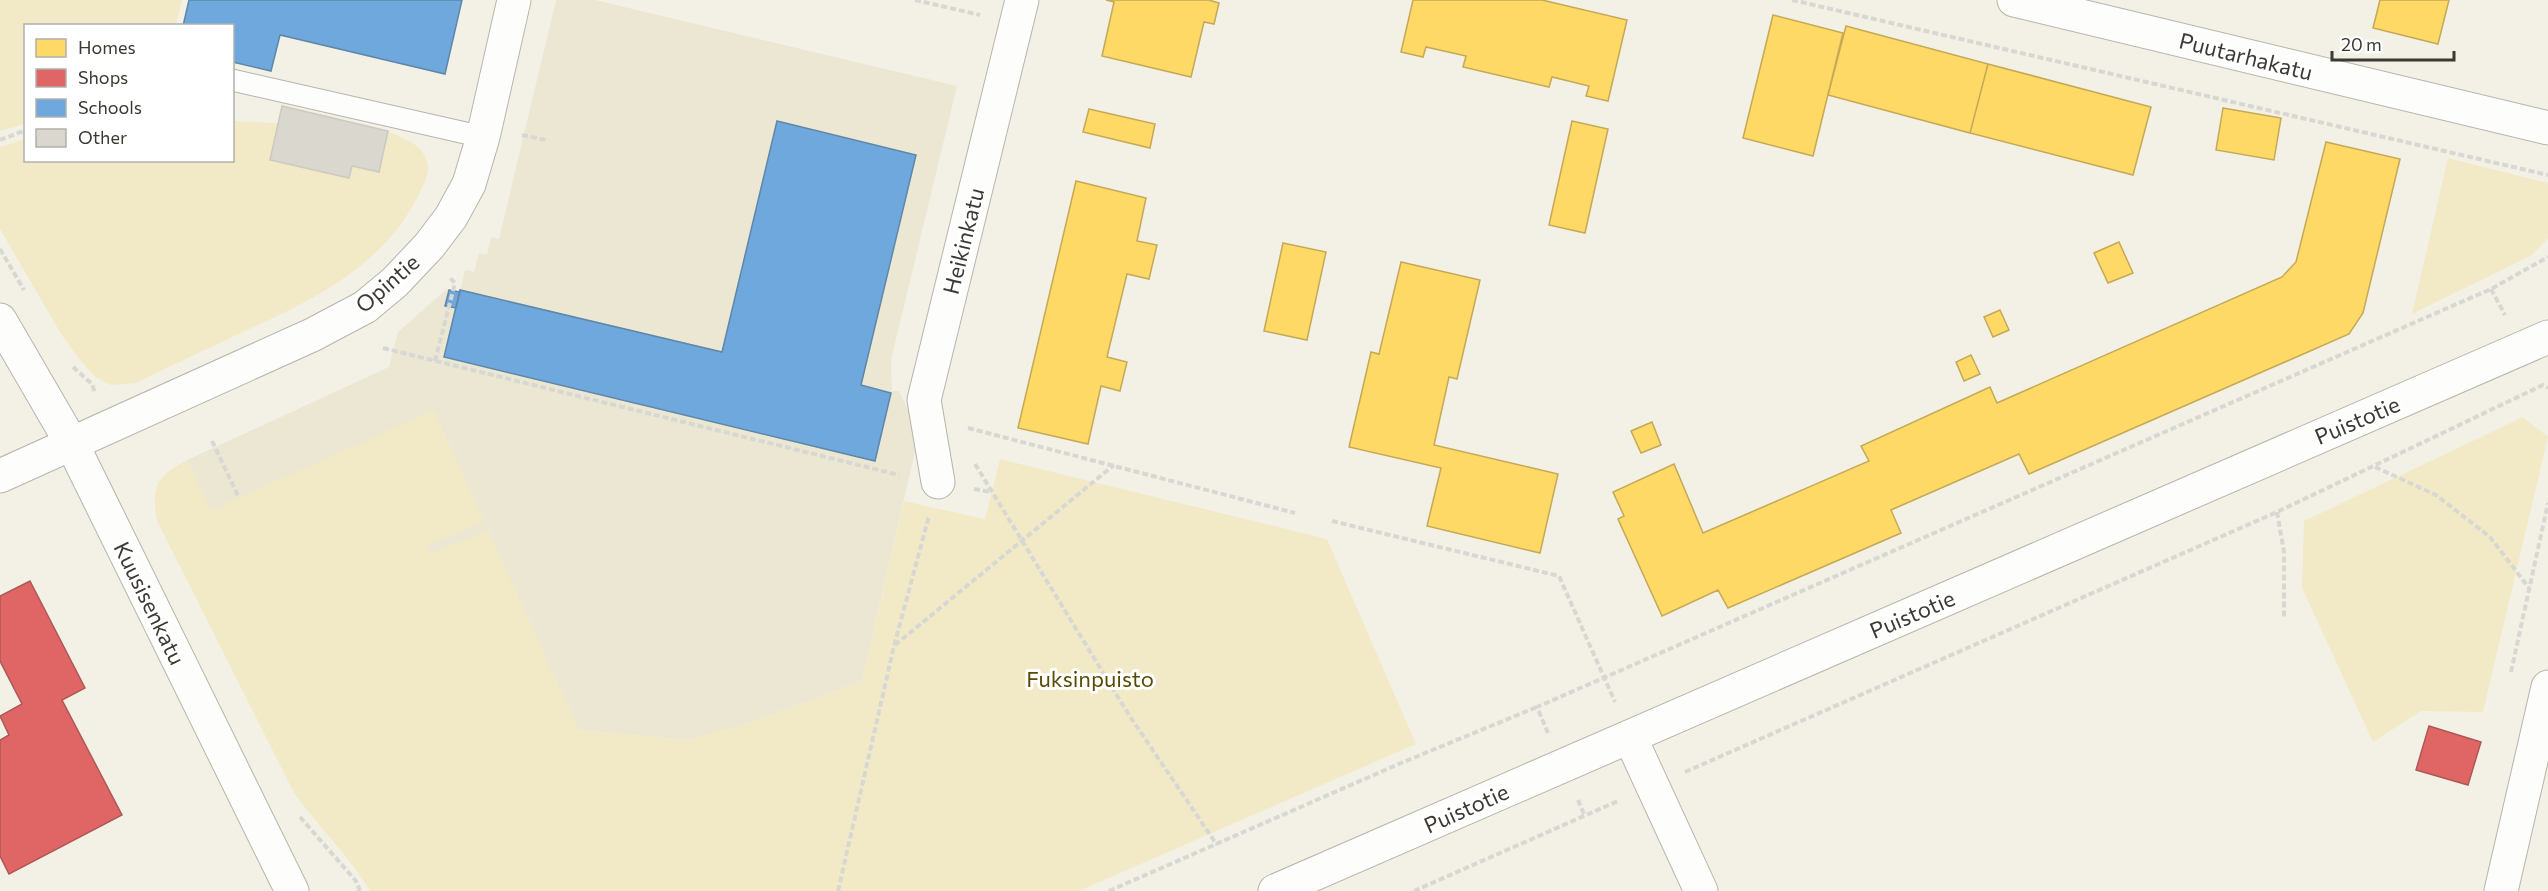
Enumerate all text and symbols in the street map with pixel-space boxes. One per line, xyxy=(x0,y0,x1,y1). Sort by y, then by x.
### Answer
legend xyxy=(24,24,234,162)
scale bar xyxy=(2332,24,2454,62)
street label: Puutarhakatu xyxy=(2176,26,2316,86)
text: 20 m xyxy=(2341,33,2382,55)
text: Homes xyxy=(78,36,136,58)
text: Shops xyxy=(78,66,128,88)
text: Schools xyxy=(78,96,142,118)
text: Other xyxy=(78,126,127,148)
street label: Heikinkatu xyxy=(937,185,989,297)
street label: Opintie xyxy=(350,248,424,318)
street label: Puistotie xyxy=(2310,390,2404,450)
street label: Kuusisenkatu xyxy=(109,537,191,669)
street label: Puistotie xyxy=(1865,584,1959,644)
park label: Fuksinpuisto xyxy=(1026,665,1154,692)
street label: Puistotie xyxy=(1419,777,1513,839)

